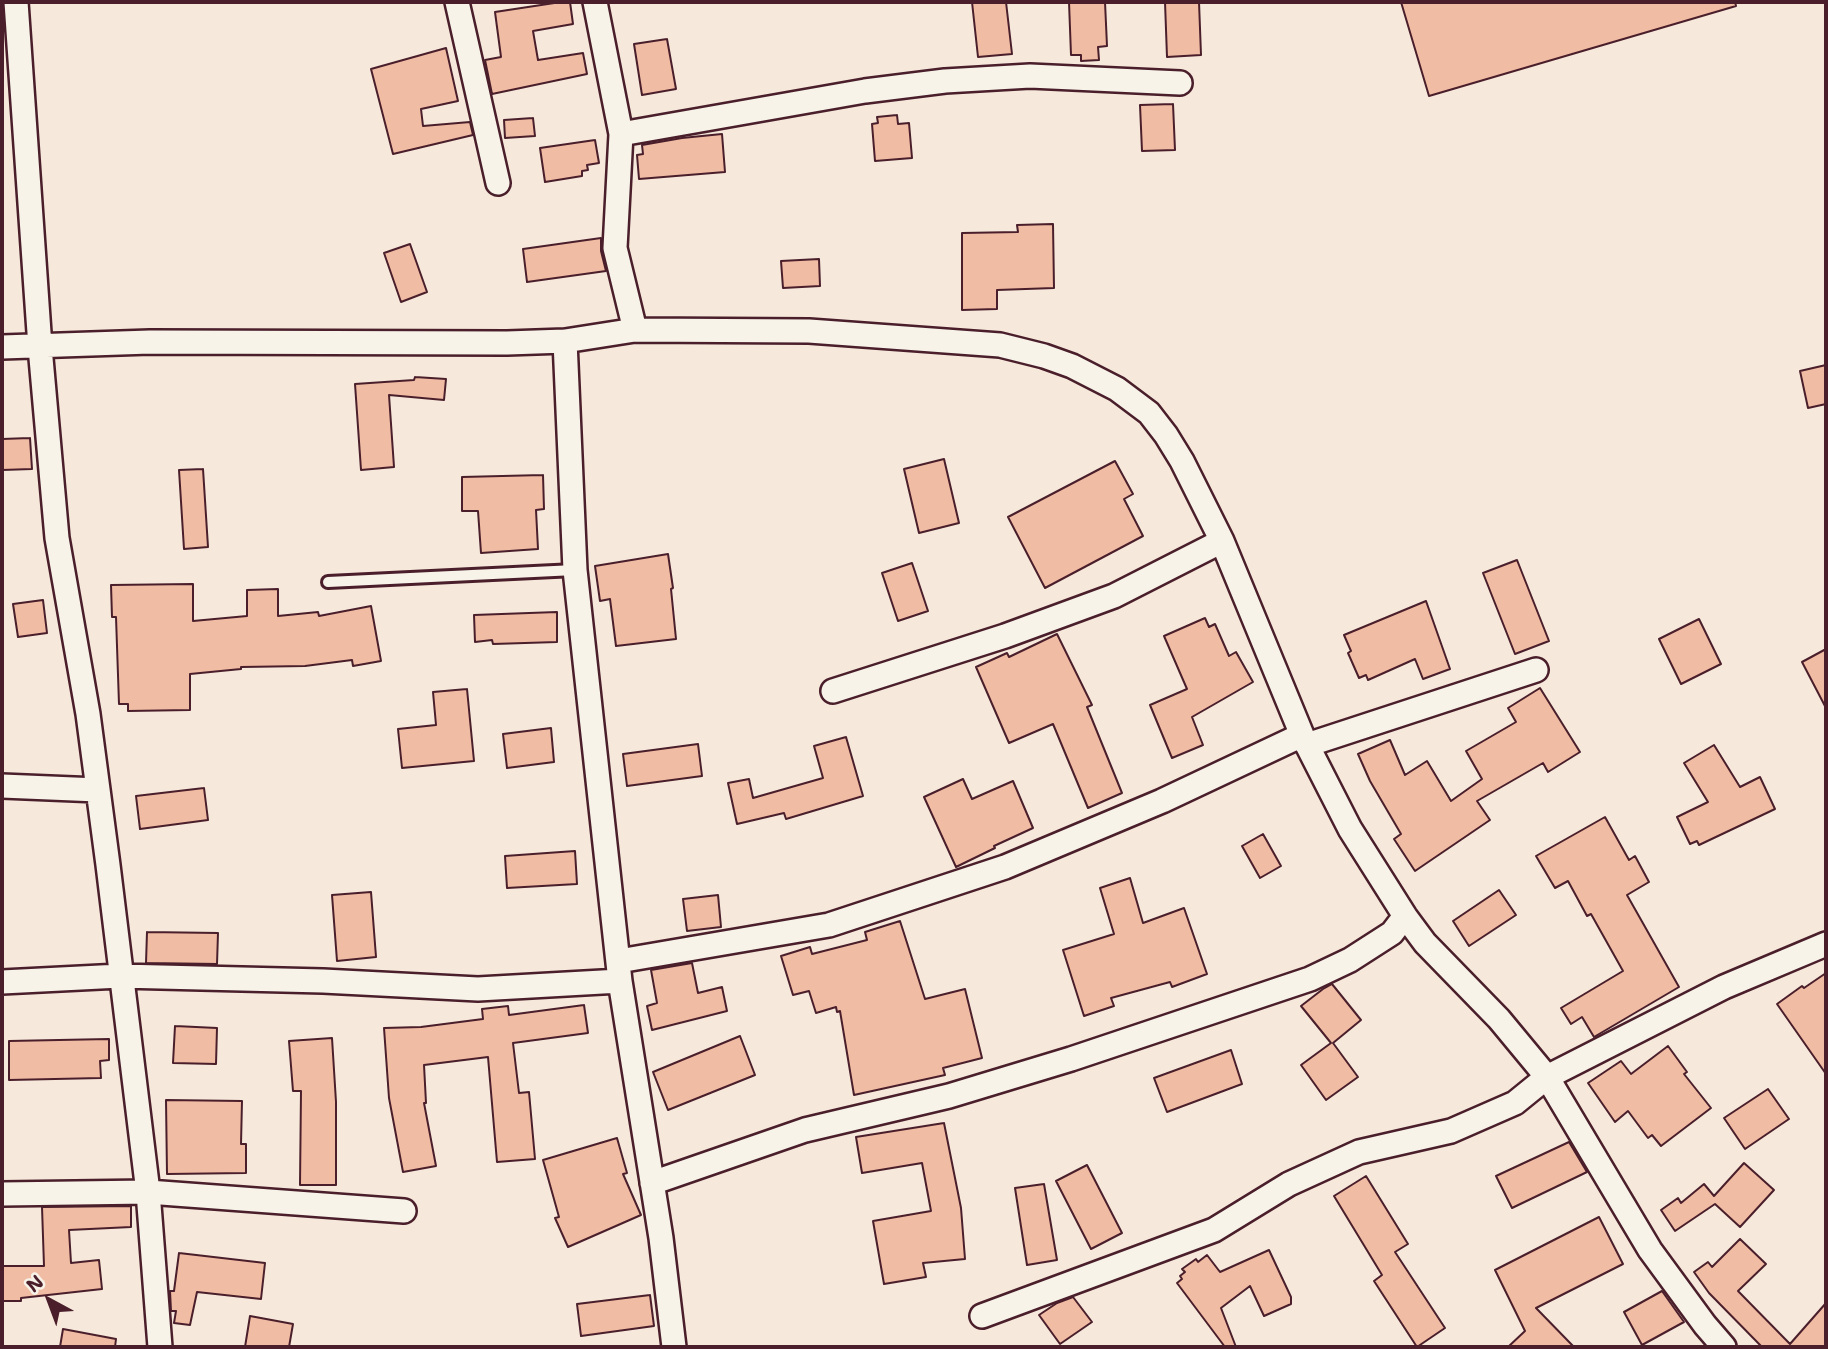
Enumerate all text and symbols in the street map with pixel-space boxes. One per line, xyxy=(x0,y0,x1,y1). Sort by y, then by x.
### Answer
north arrow xyxy=(14,1265,84,1335)
text: N xyxy=(21,1269,49,1298)

